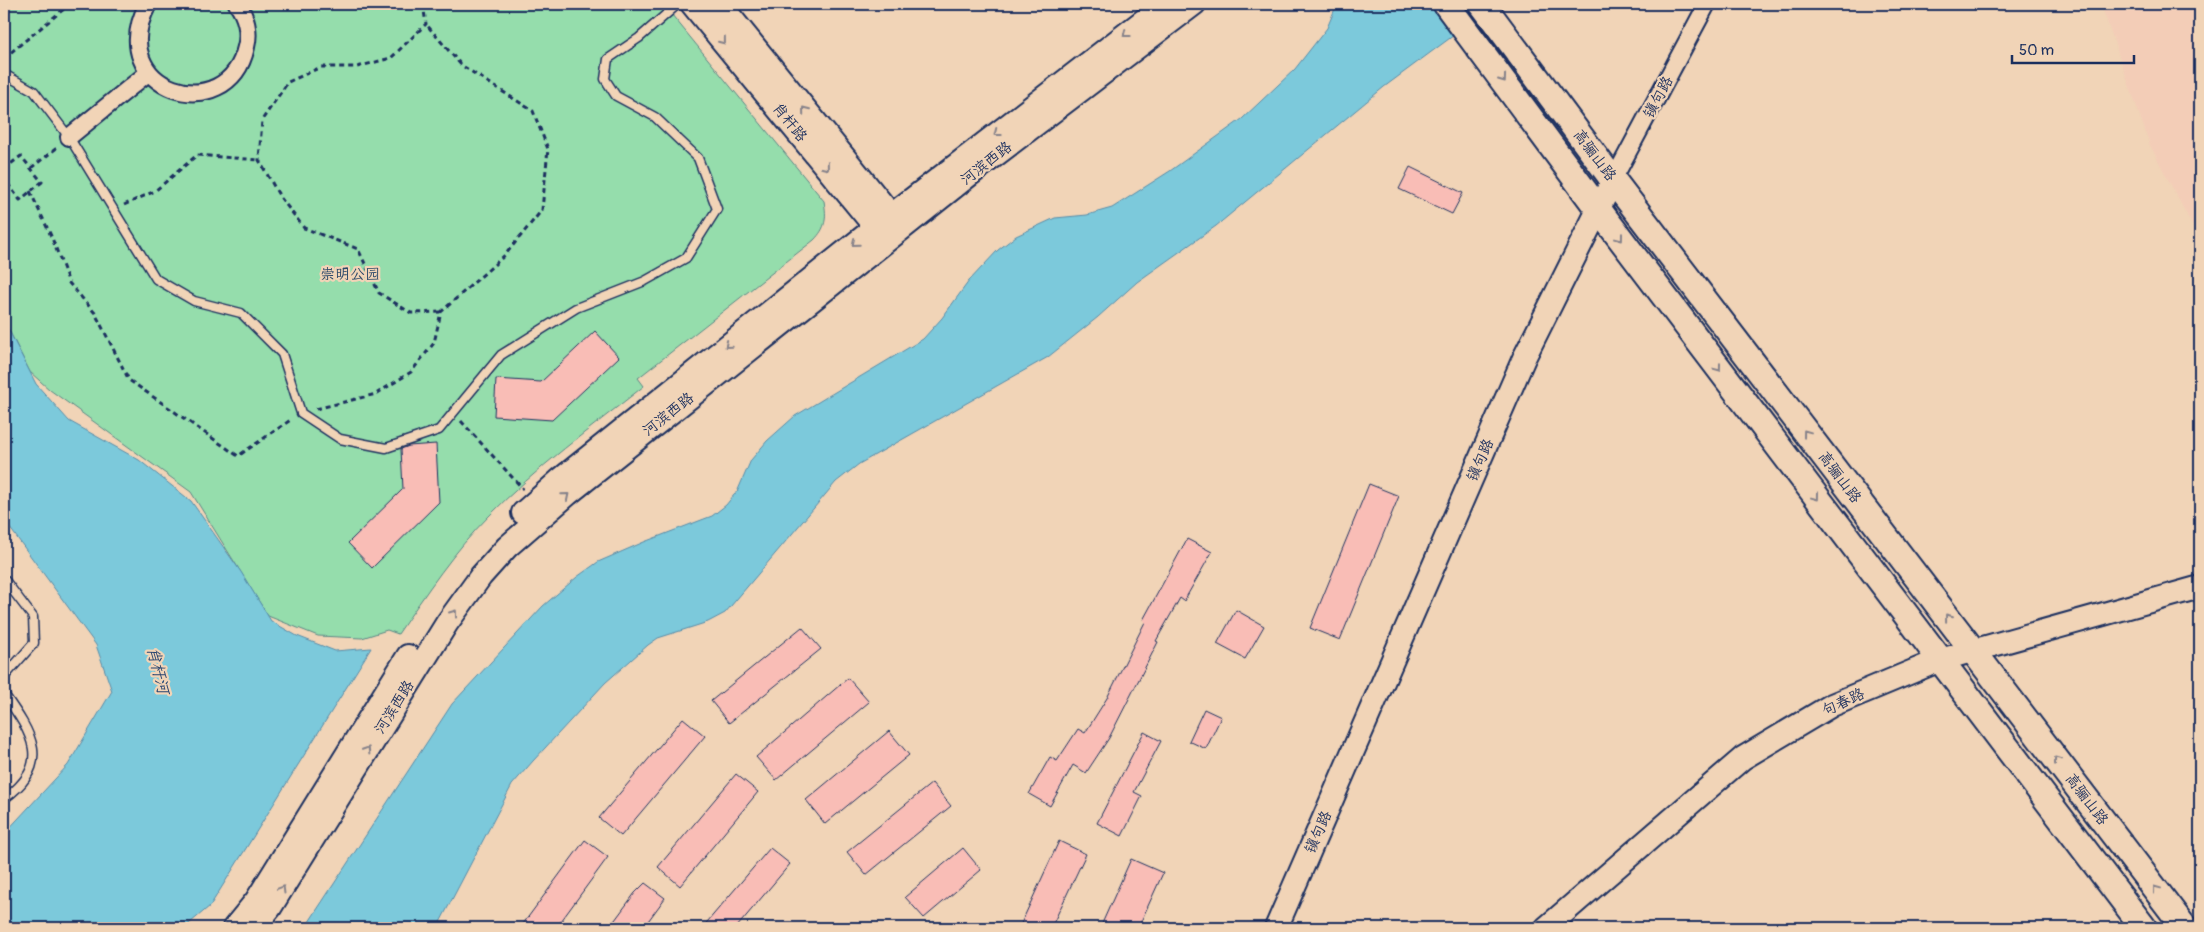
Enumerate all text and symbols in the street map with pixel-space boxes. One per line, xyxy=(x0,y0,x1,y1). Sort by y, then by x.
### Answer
one-way arrow xyxy=(1123,28,1132,36)
scale bar xyxy=(2012,32,2134,64)
one-way arrow xyxy=(718,36,727,45)
text: 50 m xyxy=(2019,41,2054,60)
one-way arrow xyxy=(1497,73,1506,83)
street label: 镇句路 xyxy=(1639,73,1677,122)
street label: 肖杆路 xyxy=(768,99,811,146)
one-way arrow xyxy=(802,106,811,115)
street label: 高骊山路 xyxy=(1569,126,1620,185)
one-way arrow xyxy=(994,127,1003,136)
street label: 河滨西路 xyxy=(957,137,1016,189)
one-way arrow xyxy=(821,161,829,170)
one-way arrow xyxy=(1615,232,1623,241)
one-way arrow xyxy=(852,238,861,246)
park label: 崇明公园 xyxy=(320,265,380,284)
one-way arrow xyxy=(725,339,734,347)
one-way arrow xyxy=(1713,362,1721,371)
street label: 河滨西路 xyxy=(639,388,698,440)
one-way arrow xyxy=(1803,429,1812,439)
street label: 镇句路 xyxy=(1463,436,1498,485)
street label: 高骊山路 xyxy=(1814,448,1865,507)
one-way arrow xyxy=(1811,491,1819,500)
one-way arrow xyxy=(560,492,569,501)
one-way arrow xyxy=(449,610,457,619)
one-way arrow xyxy=(1945,613,1954,623)
water label: 肖杆河 xyxy=(143,645,174,699)
street label: 河滨西路 xyxy=(370,677,418,738)
street label: 句春路 xyxy=(1819,684,1868,721)
one-way arrow xyxy=(360,746,370,755)
one-way arrow xyxy=(2055,757,2063,766)
street label: 高骊山路 xyxy=(2061,770,2112,829)
street label: 镇句路 xyxy=(1301,808,1336,857)
one-way arrow xyxy=(276,885,285,894)
one-way arrow xyxy=(2153,886,2162,895)

